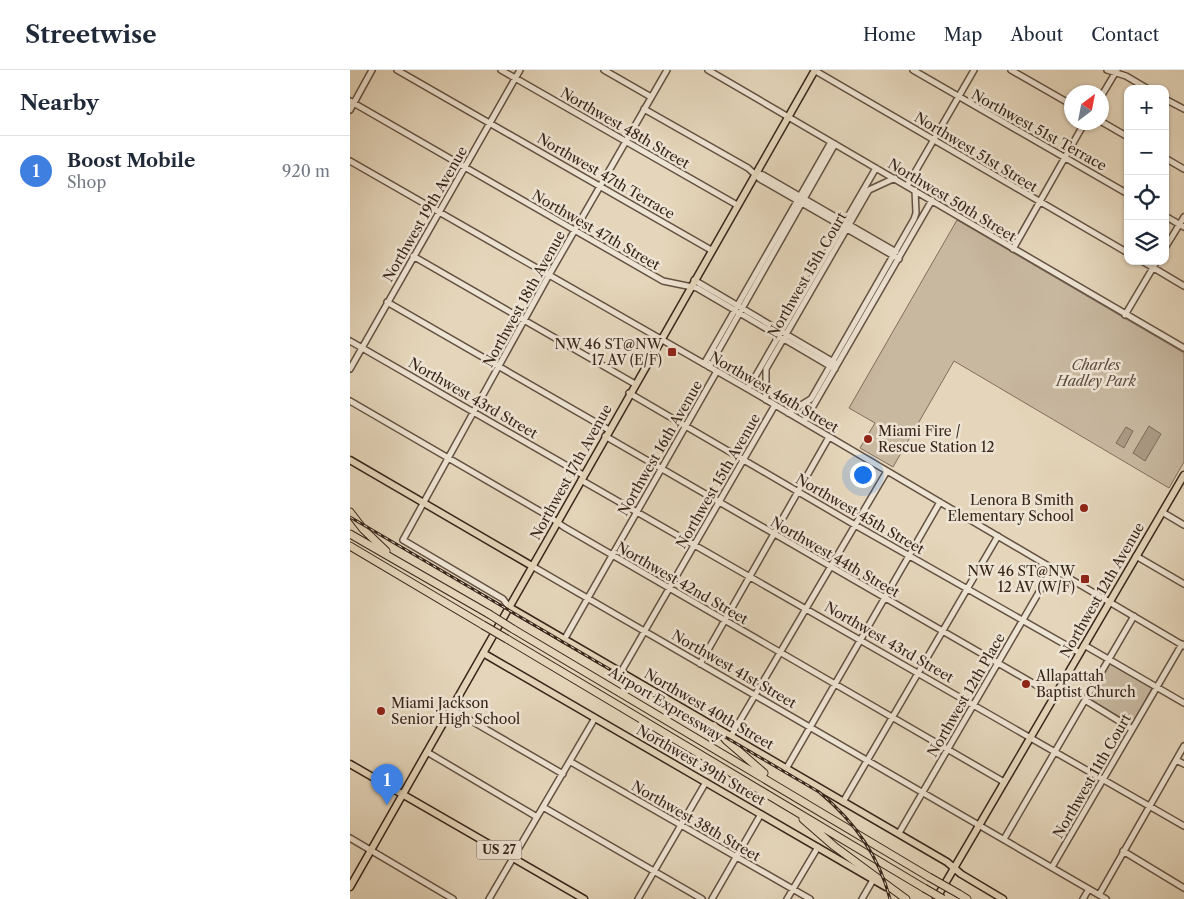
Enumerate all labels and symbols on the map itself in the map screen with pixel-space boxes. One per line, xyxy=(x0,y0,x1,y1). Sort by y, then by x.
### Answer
street label: Northwest 48th Street xyxy=(557,84,693,172)
street label: Northwest 51st Terrace xyxy=(968,85,1110,175)
north arrow xyxy=(1064,85,1109,130)
street label: Northwest 51st Street xyxy=(911,108,1041,196)
street label: Northwest 47th Terrace xyxy=(534,129,678,223)
street label: Northwest 19th Avenue xyxy=(379,143,471,285)
street label: Northwest 50th Street xyxy=(885,155,1019,245)
street label: Northwest 47th Street xyxy=(529,186,663,274)
street label: Northwest 15th Court xyxy=(764,209,850,341)
street label: Northwest 18th Avenue xyxy=(479,227,569,371)
place label: NW 46 ST@NW 17 AV (E/F) xyxy=(555,335,663,369)
marker: NW 46 ST@NW 17 AV (E/F) xyxy=(666,346,678,358)
street label: Northwest 46th Street xyxy=(706,348,842,436)
street label: Northwest 43rd Street xyxy=(405,354,541,442)
park label: Charles Hadley Park xyxy=(1055,356,1137,390)
street label: Northwest 16th Avenue xyxy=(614,377,706,519)
street label: Northwest 17th Avenue xyxy=(526,401,616,543)
street label: Northwest 15th Avenue xyxy=(672,410,764,552)
place label: Miami Fire / Rescue Station 12 xyxy=(878,422,995,456)
marker: Miami Fire / Rescue Station 12 xyxy=(862,433,874,445)
your location xyxy=(850,462,876,488)
street label: Northwest 45th Street xyxy=(792,470,928,558)
place label: Lenora B Smith Elementary School xyxy=(948,491,1074,525)
marker: Lenora B Smith Elementary School xyxy=(1078,502,1090,514)
street label: Northwest 44th Street xyxy=(767,513,903,601)
street label: Northwest 12th Avenue xyxy=(1056,519,1148,661)
street label: Northwest 42nd Street xyxy=(613,538,751,628)
place label: NW 46 ST@NW 12 AV (W/F) xyxy=(968,562,1076,596)
marker: NW 46 ST@NW 12 AV (W/F) xyxy=(1079,573,1091,585)
street label: Northwest 43rd Street xyxy=(821,598,957,686)
street label: Northwest 41st Street xyxy=(668,626,800,712)
street label: Northwest 12th Place xyxy=(923,630,1009,760)
street label: Airport Expressway xyxy=(605,662,727,745)
street label: Northwest 40th Street xyxy=(641,664,777,754)
place label: Allapattah Baptist Church xyxy=(1035,667,1136,701)
marker: Allapattah Baptist Church xyxy=(1020,678,1032,690)
place label: Miami Jackson Senior High School xyxy=(391,694,520,728)
marker: Miami Jackson Senior High School xyxy=(375,705,387,717)
street label: Northwest 11th Court xyxy=(1049,710,1135,841)
street label: Northwest 39th Street xyxy=(633,721,769,809)
pin: 1 xyxy=(371,764,403,805)
street label: Northwest 38th Street xyxy=(628,777,764,865)
road number: US 27 xyxy=(476,840,522,860)

